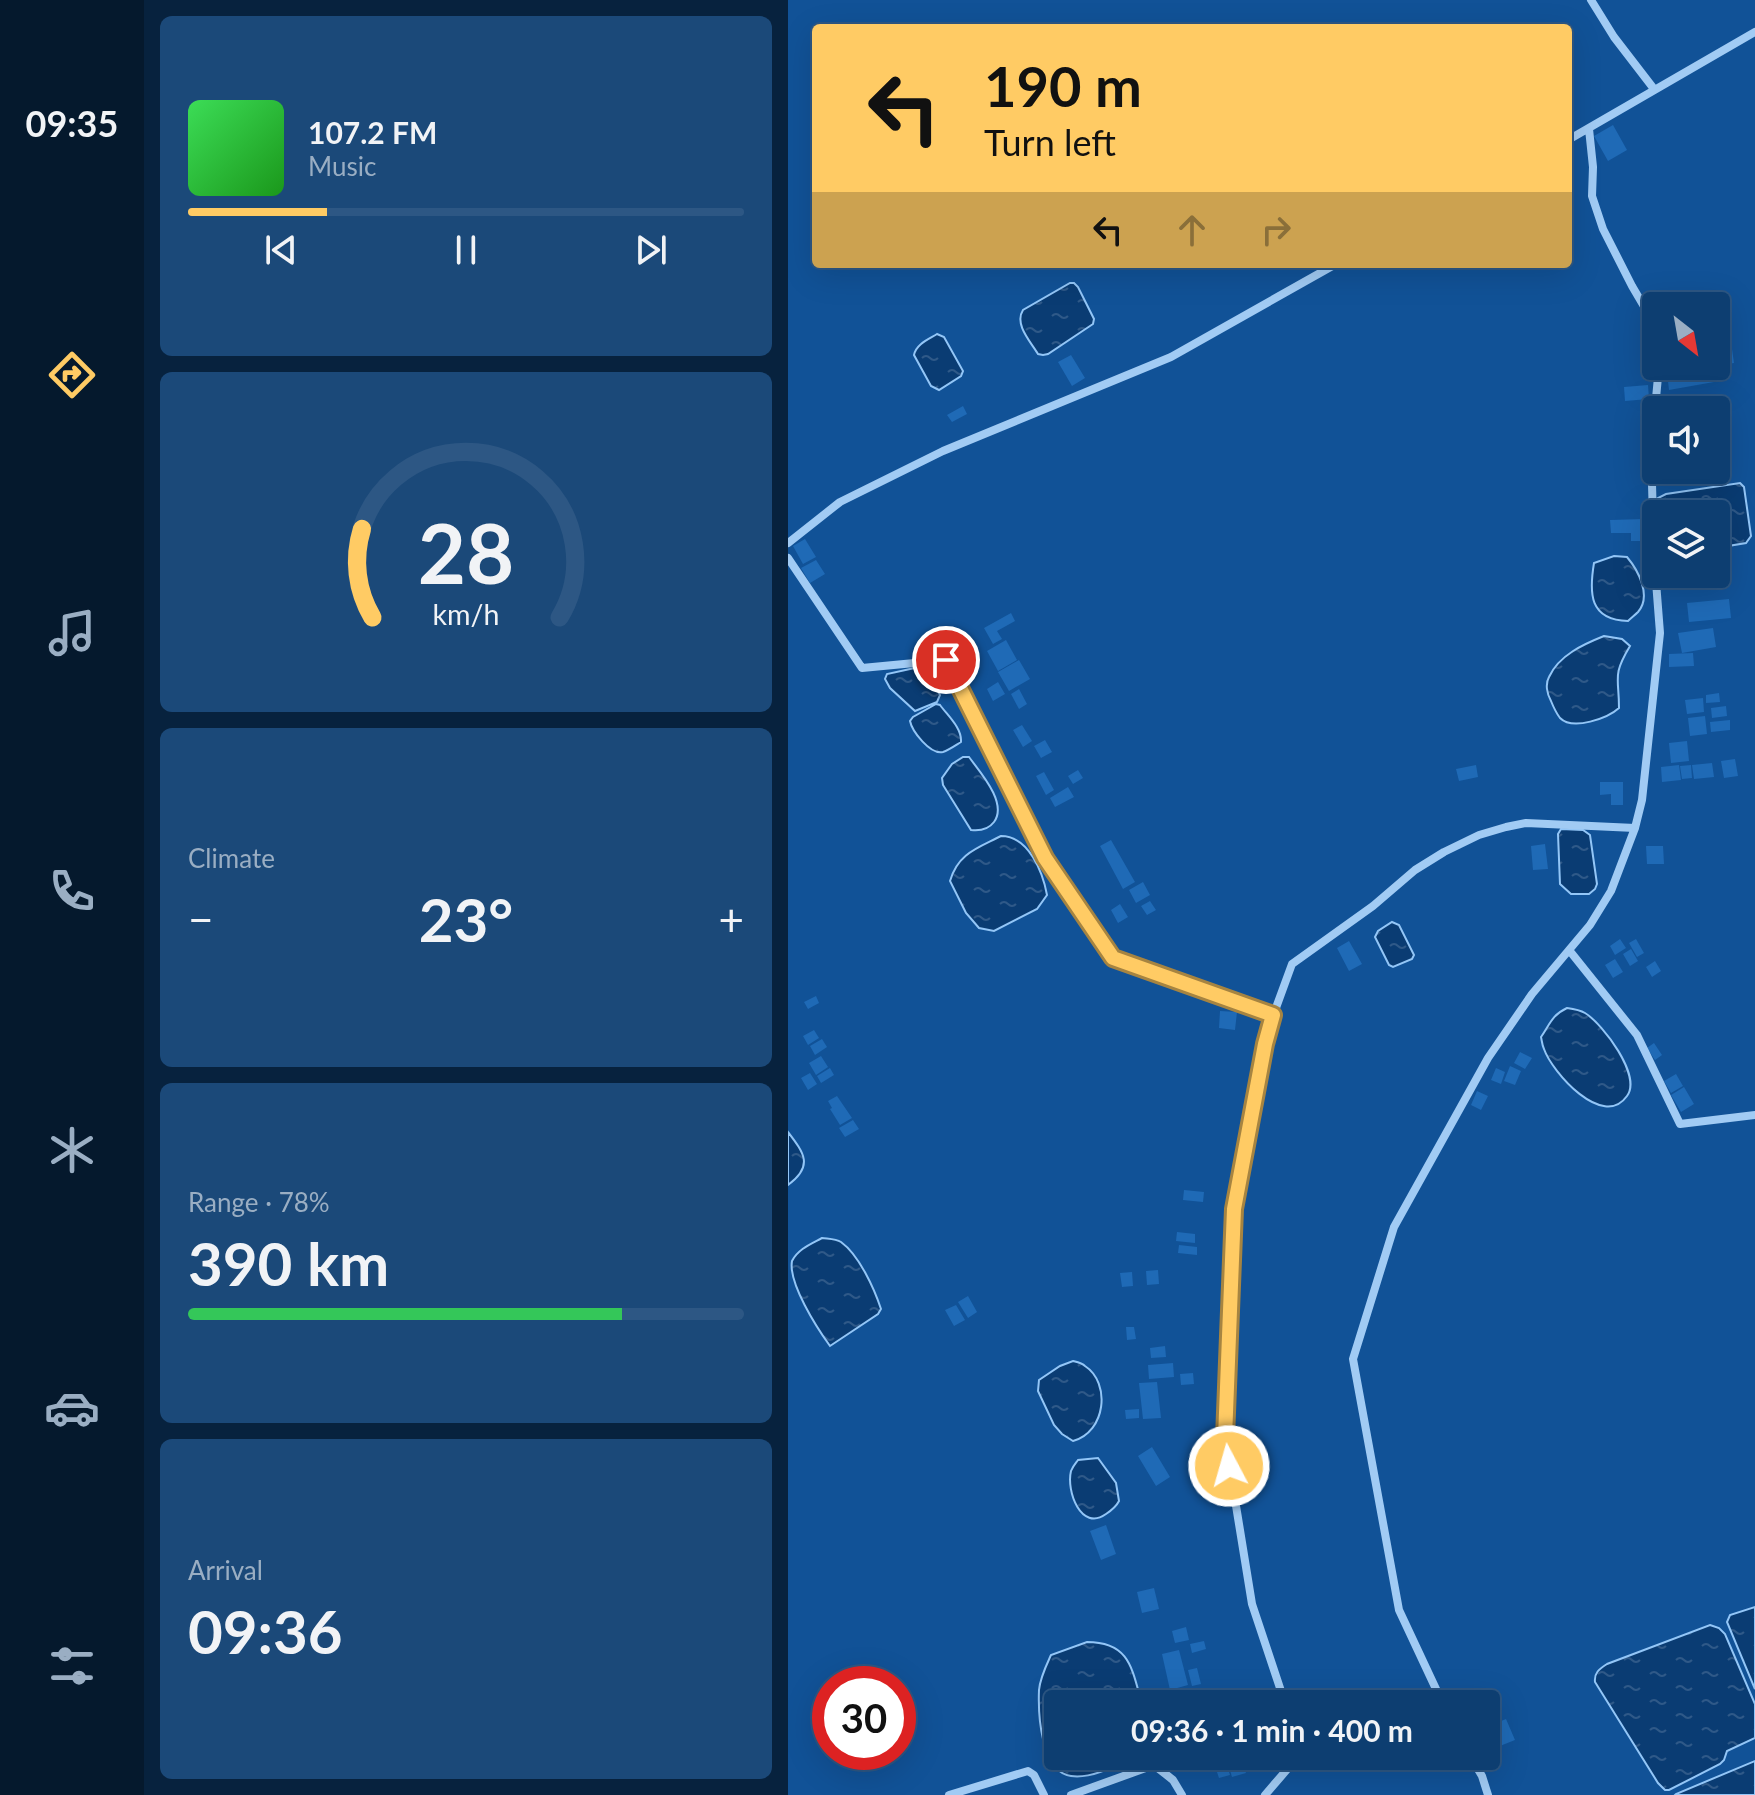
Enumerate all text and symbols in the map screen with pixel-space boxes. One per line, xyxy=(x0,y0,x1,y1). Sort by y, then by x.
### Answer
text: 190 m xyxy=(984,52,1142,119)
icon: left xyxy=(852,56,956,160)
text: 09:35 xyxy=(26,101,118,145)
text: 107.2 FM xyxy=(308,114,437,150)
text: Turn left xyxy=(984,120,1116,164)
text: Music xyxy=(308,150,376,182)
icon: left xyxy=(1086,208,1130,252)
icon: ahead xyxy=(1170,208,1214,252)
icon: right xyxy=(1254,208,1298,252)
icon: previous xyxy=(259,228,303,272)
icon: pause xyxy=(444,228,488,272)
icon: next xyxy=(629,228,673,272)
north arrow xyxy=(1642,292,1730,380)
map controls xyxy=(1642,292,1730,588)
icon: directions xyxy=(44,347,100,403)
button: sound xyxy=(1642,396,1730,484)
button: layers xyxy=(1642,500,1730,588)
text: 28 xyxy=(418,501,514,601)
text: km/h xyxy=(433,597,499,631)
icon: music xyxy=(44,605,100,661)
pin xyxy=(912,626,980,694)
icon: arrive xyxy=(924,638,968,682)
text: Climate xyxy=(188,842,275,874)
icon: phone xyxy=(44,863,100,919)
text: 23° xyxy=(419,883,513,955)
text: − xyxy=(188,893,214,945)
text: + xyxy=(718,893,744,945)
icon: climate xyxy=(44,1122,100,1178)
text: Range · 78% xyxy=(188,1186,330,1218)
text: 390 km xyxy=(188,1227,389,1299)
icon: car xyxy=(44,1380,100,1436)
position arrow xyxy=(1187,1424,1271,1508)
text: Arrival xyxy=(188,1554,263,1586)
text: 09:36 xyxy=(188,1595,343,1667)
icon: filters xyxy=(44,1638,100,1694)
speed limit sign: 30 xyxy=(812,1666,916,1770)
text: 09:36 · 1 min · 400 m xyxy=(1131,1712,1413,1748)

